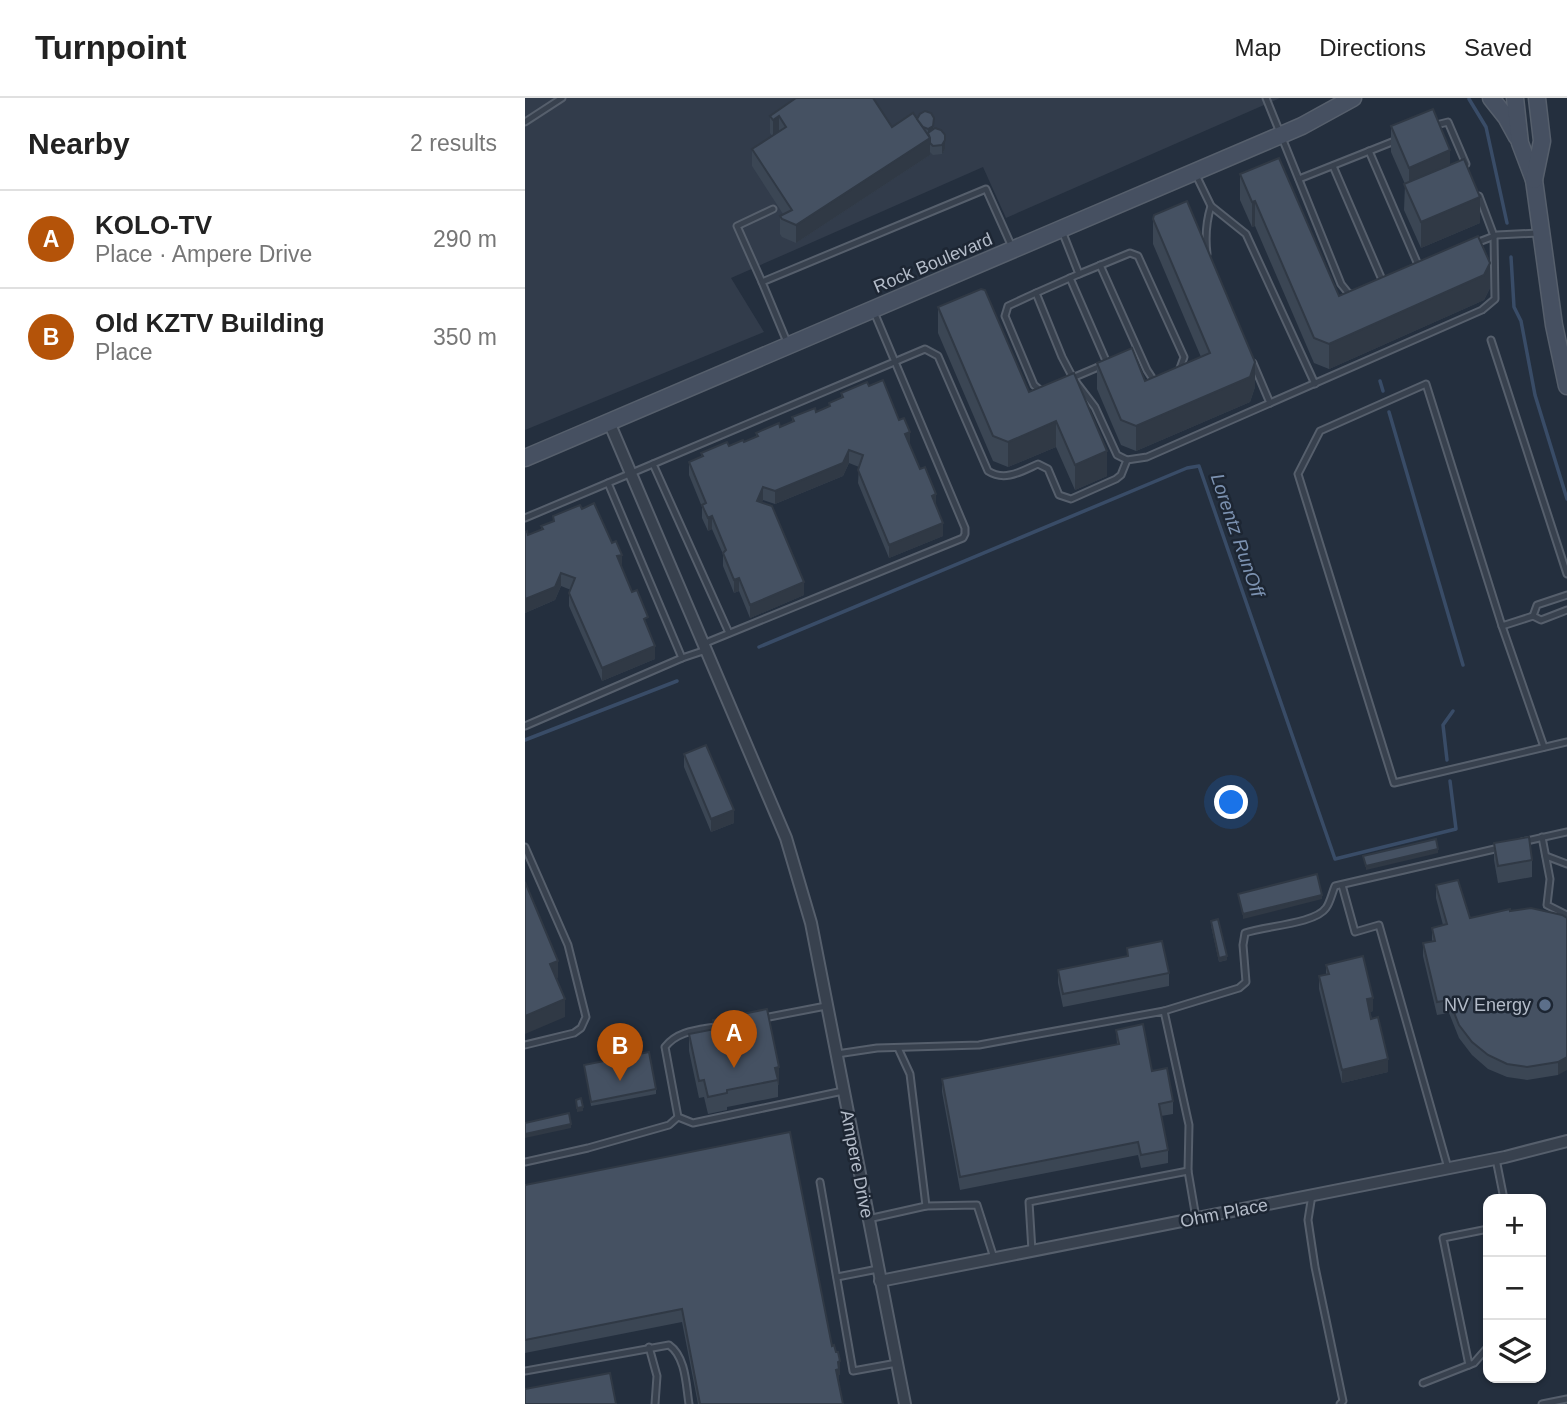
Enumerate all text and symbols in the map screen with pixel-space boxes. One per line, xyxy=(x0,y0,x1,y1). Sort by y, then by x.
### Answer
text: Turnpoint xyxy=(35,29,187,66)
text: Map xyxy=(1235,34,1281,61)
text: Directions xyxy=(1319,34,1426,61)
text: Saved xyxy=(1464,34,1532,61)
text: Nearby xyxy=(28,127,130,160)
text: 2 results xyxy=(410,130,497,156)
text: KOLO-TV xyxy=(95,210,212,240)
text: A xyxy=(43,226,59,252)
text: 290 m xyxy=(433,226,497,252)
street label: Rock Boulevard xyxy=(871,229,995,297)
text: Place · Ampere Drive xyxy=(95,241,312,267)
text: Old KZTV Building xyxy=(95,308,325,338)
text: B xyxy=(43,324,59,350)
text: 350 m xyxy=(433,324,497,350)
text: Place xyxy=(95,339,153,365)
water label: Lorentz RunOff xyxy=(1207,471,1269,601)
your location xyxy=(1214,785,1248,819)
place label: NV Energy xyxy=(1444,995,1531,1015)
marker: NV Energy xyxy=(1537,997,1553,1013)
pin: A xyxy=(711,1010,757,1068)
pin: B xyxy=(597,1023,643,1081)
street label: Ampere Drive xyxy=(837,1108,877,1220)
map controls xyxy=(1483,1194,1546,1383)
button: + xyxy=(1483,1194,1546,1257)
street label: Ohm Place xyxy=(1178,1195,1270,1231)
button: − xyxy=(1483,1257,1546,1320)
button: layers xyxy=(1483,1320,1546,1383)

